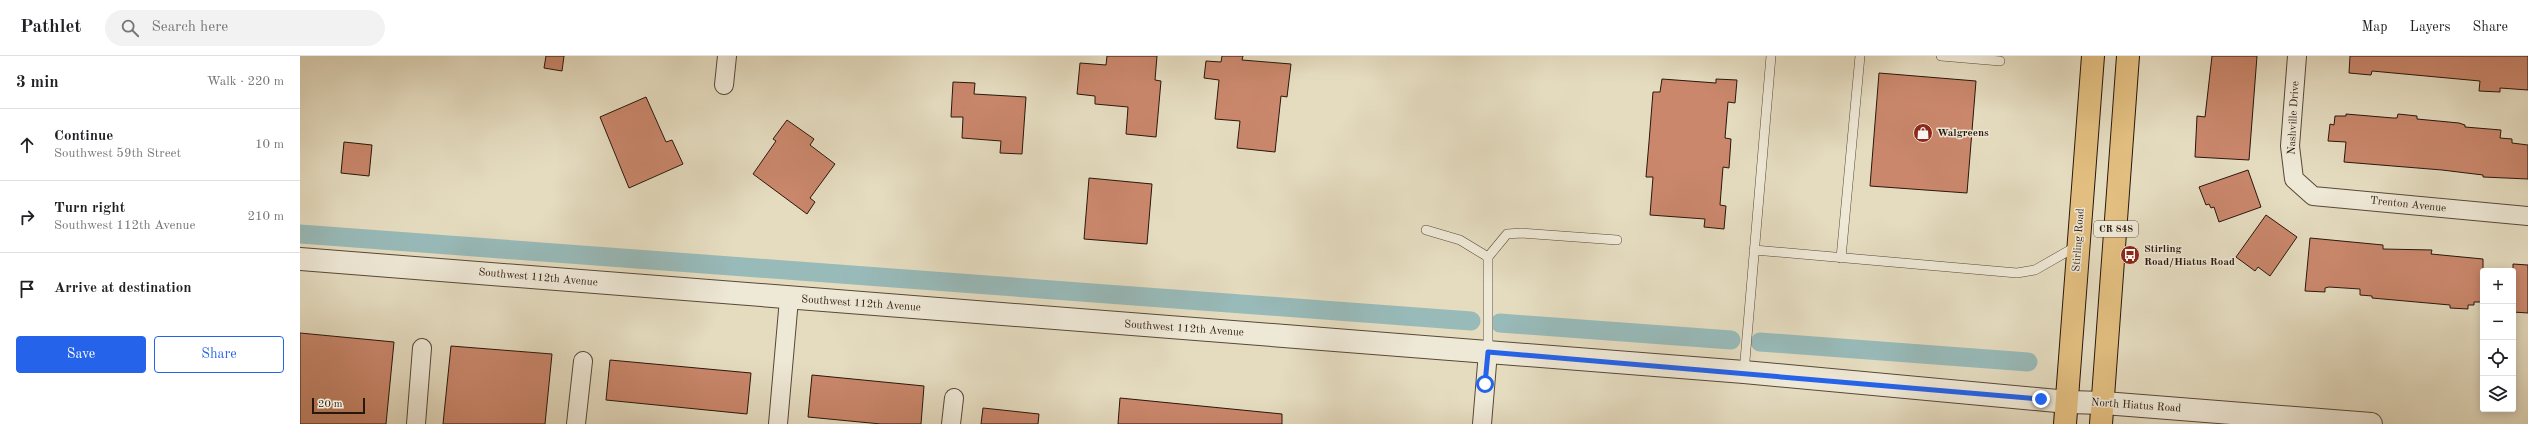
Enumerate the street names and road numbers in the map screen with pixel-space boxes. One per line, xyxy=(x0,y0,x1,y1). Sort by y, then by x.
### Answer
street label: Nashville Drive xyxy=(2287,81,2301,155)
street label: Trenton Avenue xyxy=(2369,196,2447,214)
street label: Stirling Road xyxy=(2071,208,2087,272)
road number: CR 848 xyxy=(2094,221,2138,237)
street label: Southwest 112th Avenue xyxy=(478,267,598,289)
street label: Southwest 112th Avenue xyxy=(801,294,921,314)
street label: Southwest 112th Avenue xyxy=(1124,319,1244,339)
street label: North Hiatus Road xyxy=(2090,397,2182,415)

